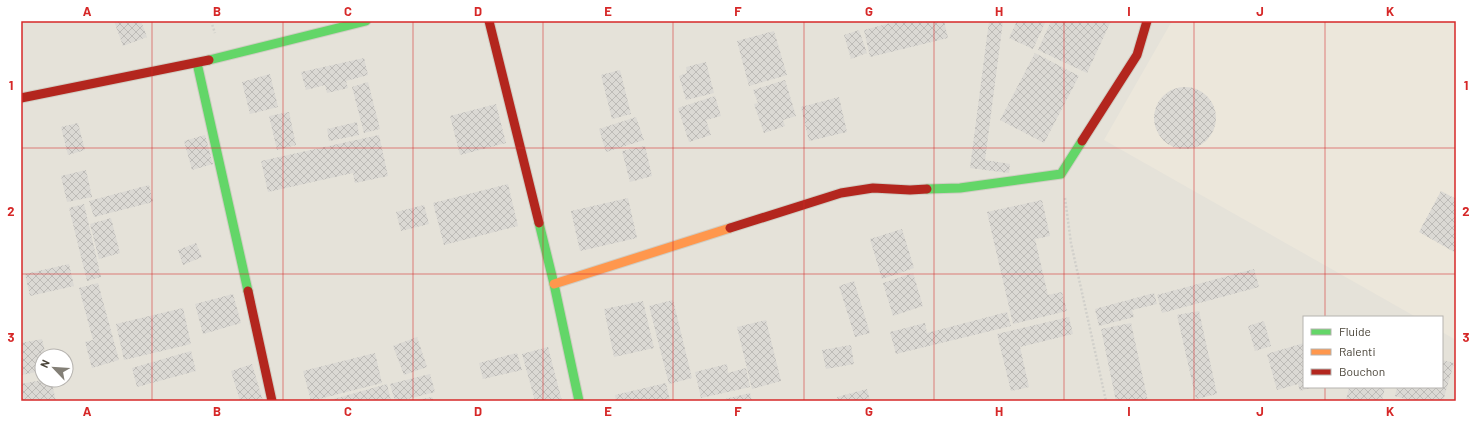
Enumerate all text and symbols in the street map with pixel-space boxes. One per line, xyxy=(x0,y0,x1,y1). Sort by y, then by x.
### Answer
text: A xyxy=(83,3,92,19)
text: B xyxy=(213,3,221,19)
text: C xyxy=(344,3,352,19)
text: D xyxy=(474,3,482,19)
text: E xyxy=(604,3,612,19)
text: F xyxy=(734,3,742,19)
text: G xyxy=(865,3,873,19)
text: H xyxy=(995,3,1003,19)
text: I xyxy=(1127,3,1131,19)
text: J xyxy=(1256,3,1264,19)
text: K xyxy=(1386,3,1394,19)
text: 1 xyxy=(9,77,13,93)
text: 1 xyxy=(1464,77,1468,93)
text: 2 xyxy=(7,203,15,219)
text: 2 xyxy=(1462,203,1470,219)
legend xyxy=(1303,316,1443,388)
text: Fluide xyxy=(1339,324,1371,338)
text: 3 xyxy=(7,329,15,345)
text: 3 xyxy=(1462,329,1470,345)
text: Ralenti xyxy=(1339,344,1376,358)
north arrow xyxy=(34,348,74,388)
text: N xyxy=(37,357,52,370)
text: Bouchon xyxy=(1339,364,1385,378)
text: A xyxy=(83,403,92,419)
text: B xyxy=(213,403,221,419)
text: C xyxy=(344,403,352,419)
text: D xyxy=(474,403,482,419)
text: E xyxy=(604,403,612,419)
text: F xyxy=(734,403,742,419)
text: G xyxy=(865,403,873,419)
text: H xyxy=(995,403,1003,419)
text: I xyxy=(1127,403,1131,419)
text: J xyxy=(1256,403,1264,419)
text: K xyxy=(1386,403,1394,419)

